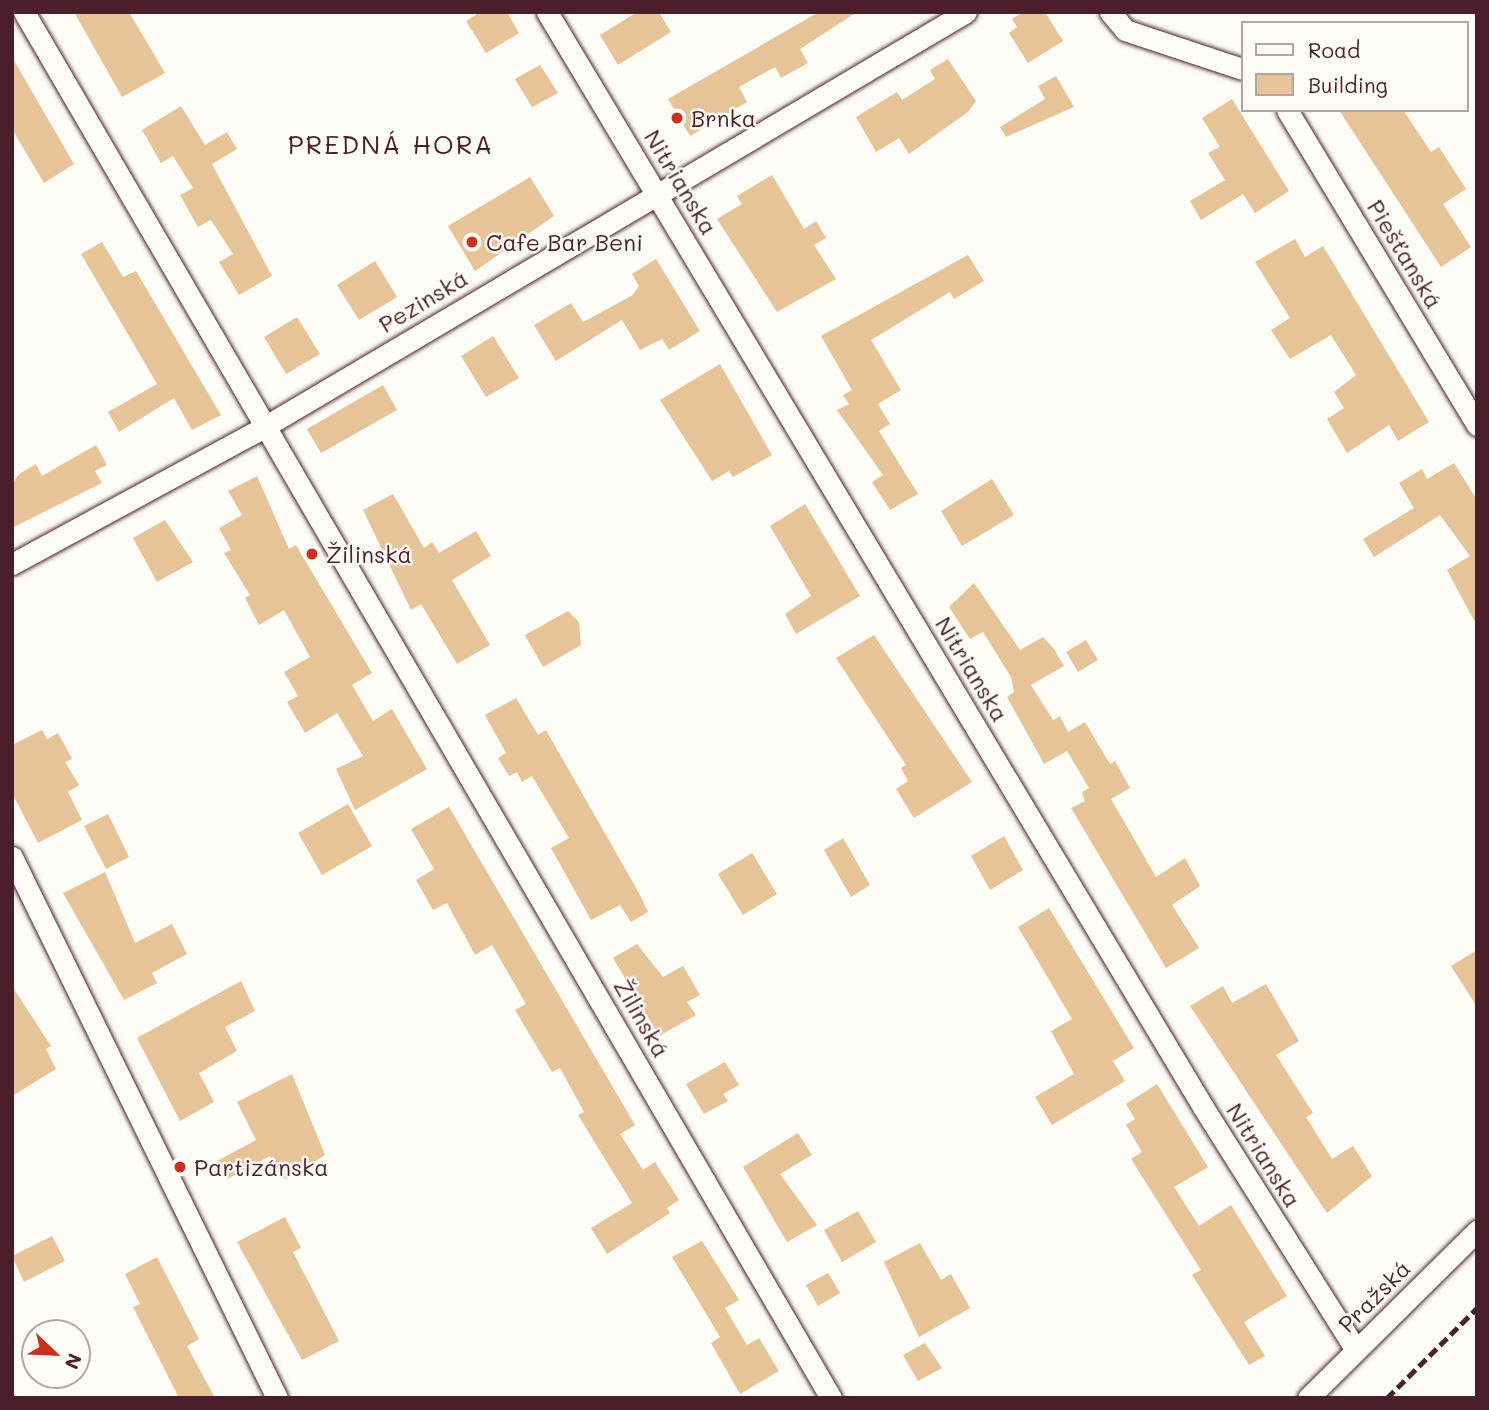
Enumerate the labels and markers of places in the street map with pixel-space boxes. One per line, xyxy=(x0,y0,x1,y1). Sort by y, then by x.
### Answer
place label: Brnka xyxy=(691,104,756,132)
marker: Brnka xyxy=(669,110,685,126)
place label: Cafe Bar Beni xyxy=(486,228,643,256)
marker: Cafe Bar Beni xyxy=(464,234,480,250)
place label: Žilinská xyxy=(326,540,412,568)
marker: Žilinská xyxy=(304,546,320,562)
place label: Partizánska xyxy=(194,1153,329,1181)
marker: Partizánska xyxy=(172,1159,188,1175)

